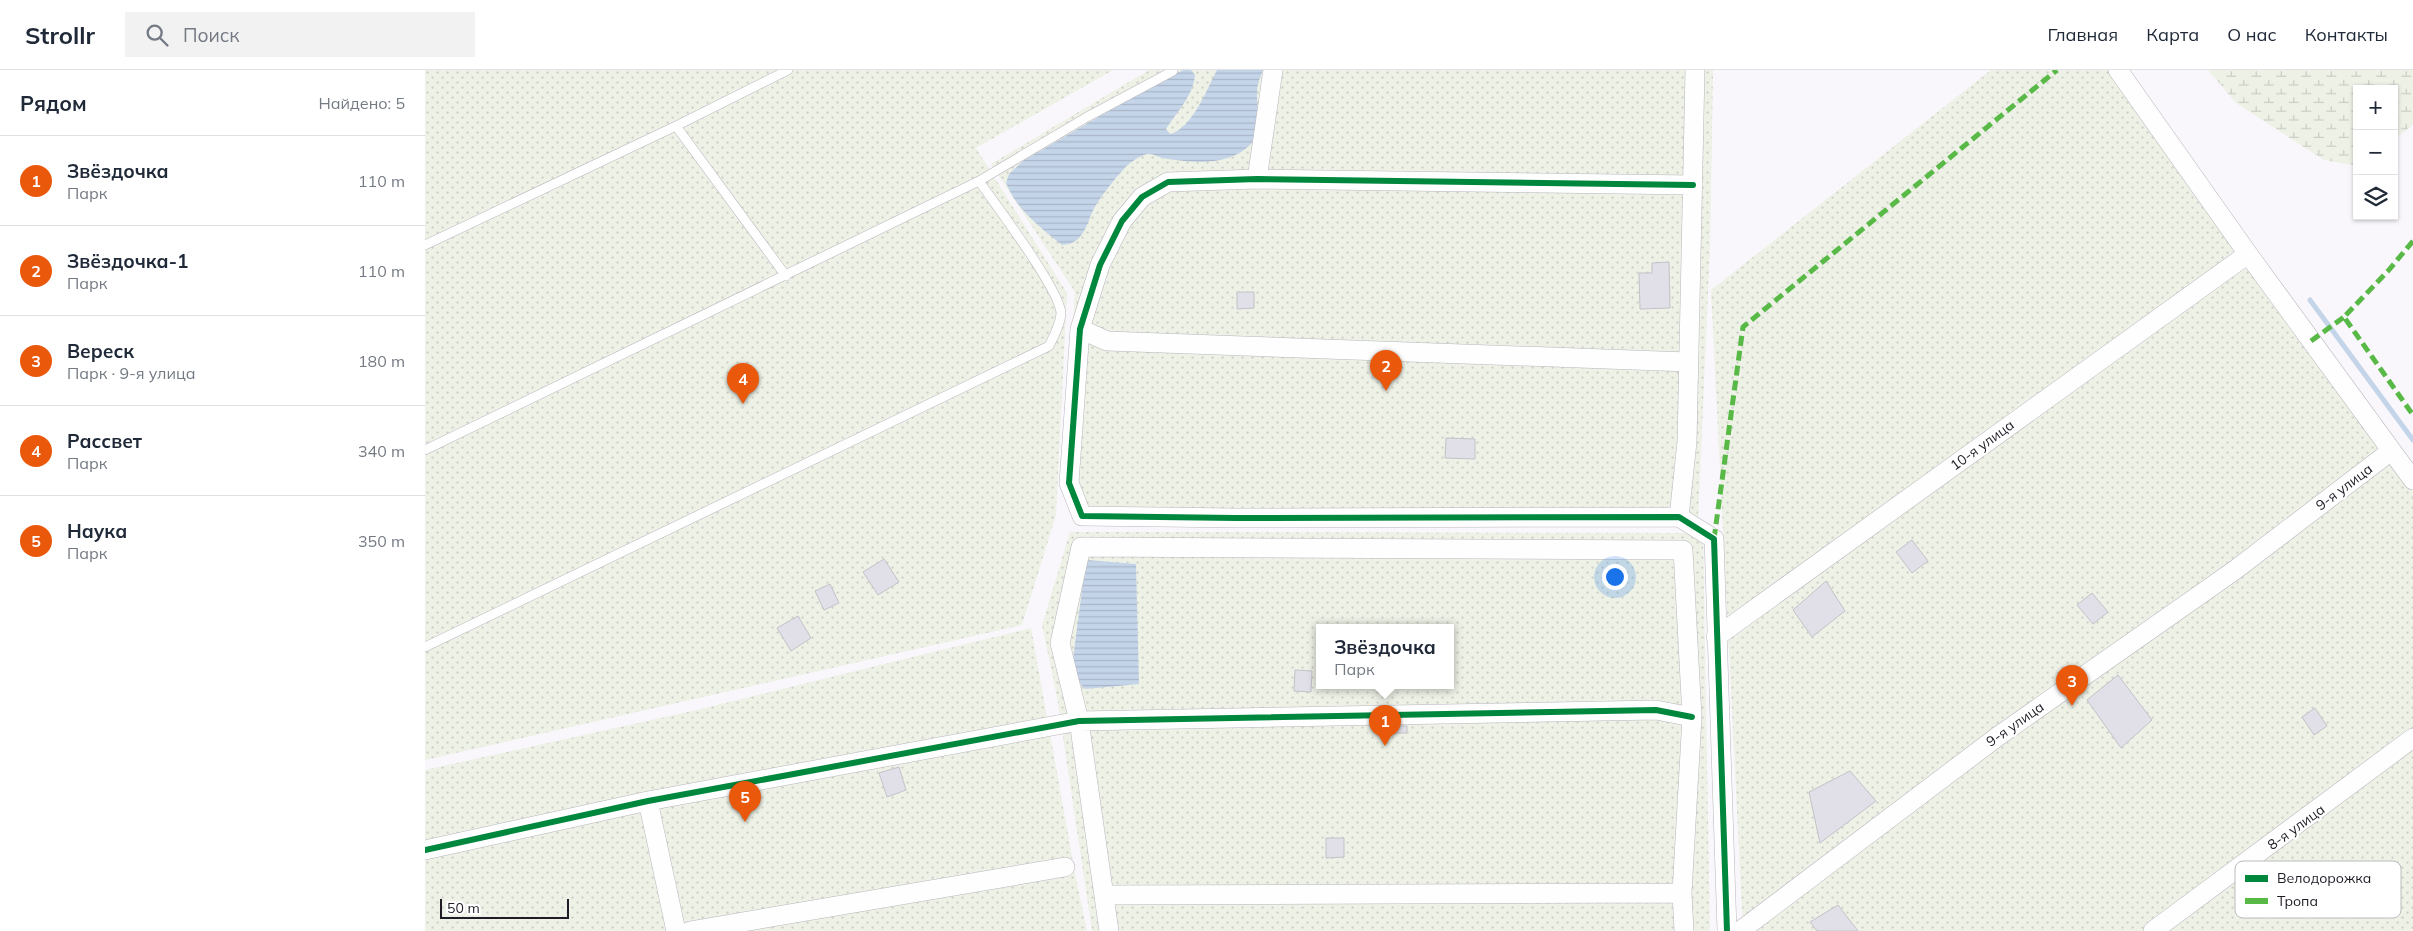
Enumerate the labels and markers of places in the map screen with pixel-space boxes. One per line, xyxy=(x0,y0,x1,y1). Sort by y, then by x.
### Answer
pin: 2 xyxy=(1370,350,1402,391)
pin: 4 xyxy=(727,363,759,404)
pin: 3 xyxy=(2056,665,2088,706)
pin: 1 xyxy=(1369,705,1401,746)
pin: 5 xyxy=(729,781,761,822)

